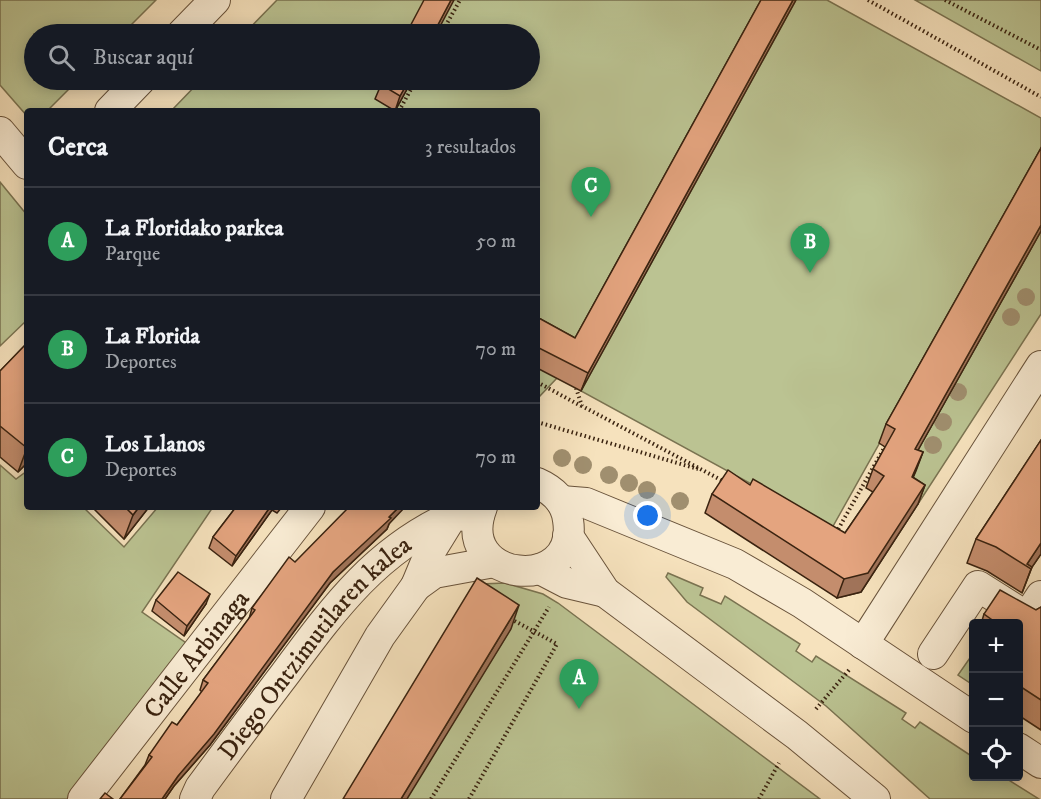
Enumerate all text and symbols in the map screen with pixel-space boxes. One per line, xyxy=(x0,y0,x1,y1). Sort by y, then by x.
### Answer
search box xyxy=(24,24,540,90)
icon: search xyxy=(45,41,78,74)
text: Buscar aquí xyxy=(93,44,193,71)
text: Cerca xyxy=(48,131,108,164)
text: 3 resultados xyxy=(425,135,516,160)
pin: C xyxy=(572,168,610,217)
text: La Floridako parkea xyxy=(105,215,283,242)
pin: B xyxy=(790,224,830,273)
text: A xyxy=(61,229,74,254)
text: 50 m xyxy=(476,229,516,254)
text: Parque xyxy=(105,242,160,267)
text: La Florida xyxy=(105,323,200,350)
text: B xyxy=(61,337,74,362)
text: 70 m xyxy=(475,337,516,362)
text: Deportes xyxy=(105,350,177,375)
text: Los Llanos xyxy=(105,431,205,458)
text: C xyxy=(61,445,74,470)
text: 70 m xyxy=(475,445,516,470)
text: Deportes xyxy=(105,458,177,483)
your location xyxy=(633,501,662,530)
street label: Diego Ontzimutilaren kalea xyxy=(211,529,418,767)
street label: Calle Arbinaga xyxy=(137,584,257,725)
map controls xyxy=(969,619,1023,781)
button: + xyxy=(969,619,1023,673)
pin: A xyxy=(560,660,598,709)
button: − xyxy=(969,673,1023,727)
button: locate xyxy=(969,727,1023,781)

